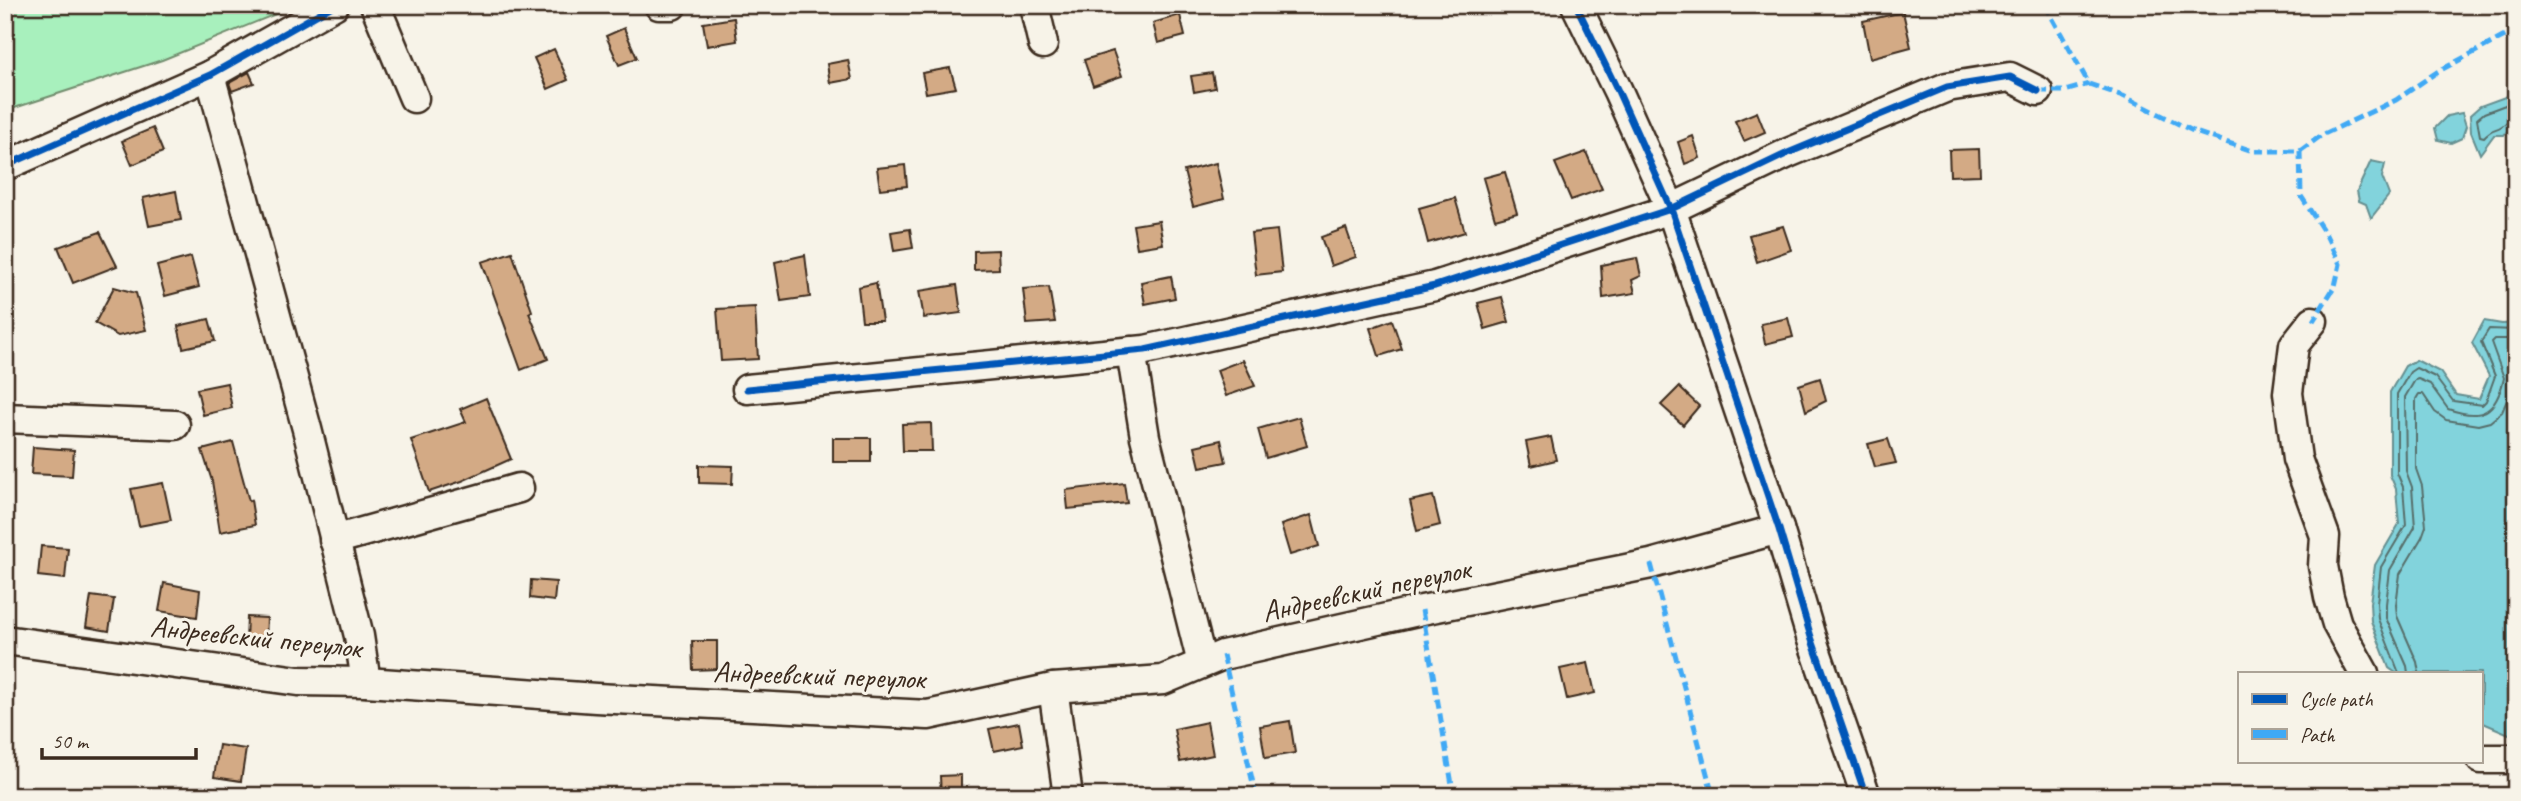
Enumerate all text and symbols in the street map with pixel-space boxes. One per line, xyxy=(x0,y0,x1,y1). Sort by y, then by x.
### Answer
street label: Андреевский переулок xyxy=(1258,549,1476,631)
street label: Андреевский переулок xyxy=(149,607,366,667)
street label: Андреевский переулок xyxy=(712,652,929,698)
legend xyxy=(2238,672,2482,762)
text: Cycle path xyxy=(2300,686,2373,712)
scale bar xyxy=(42,717,196,761)
text: Path xyxy=(2300,722,2336,748)
text: 50 m xyxy=(52,728,90,754)

